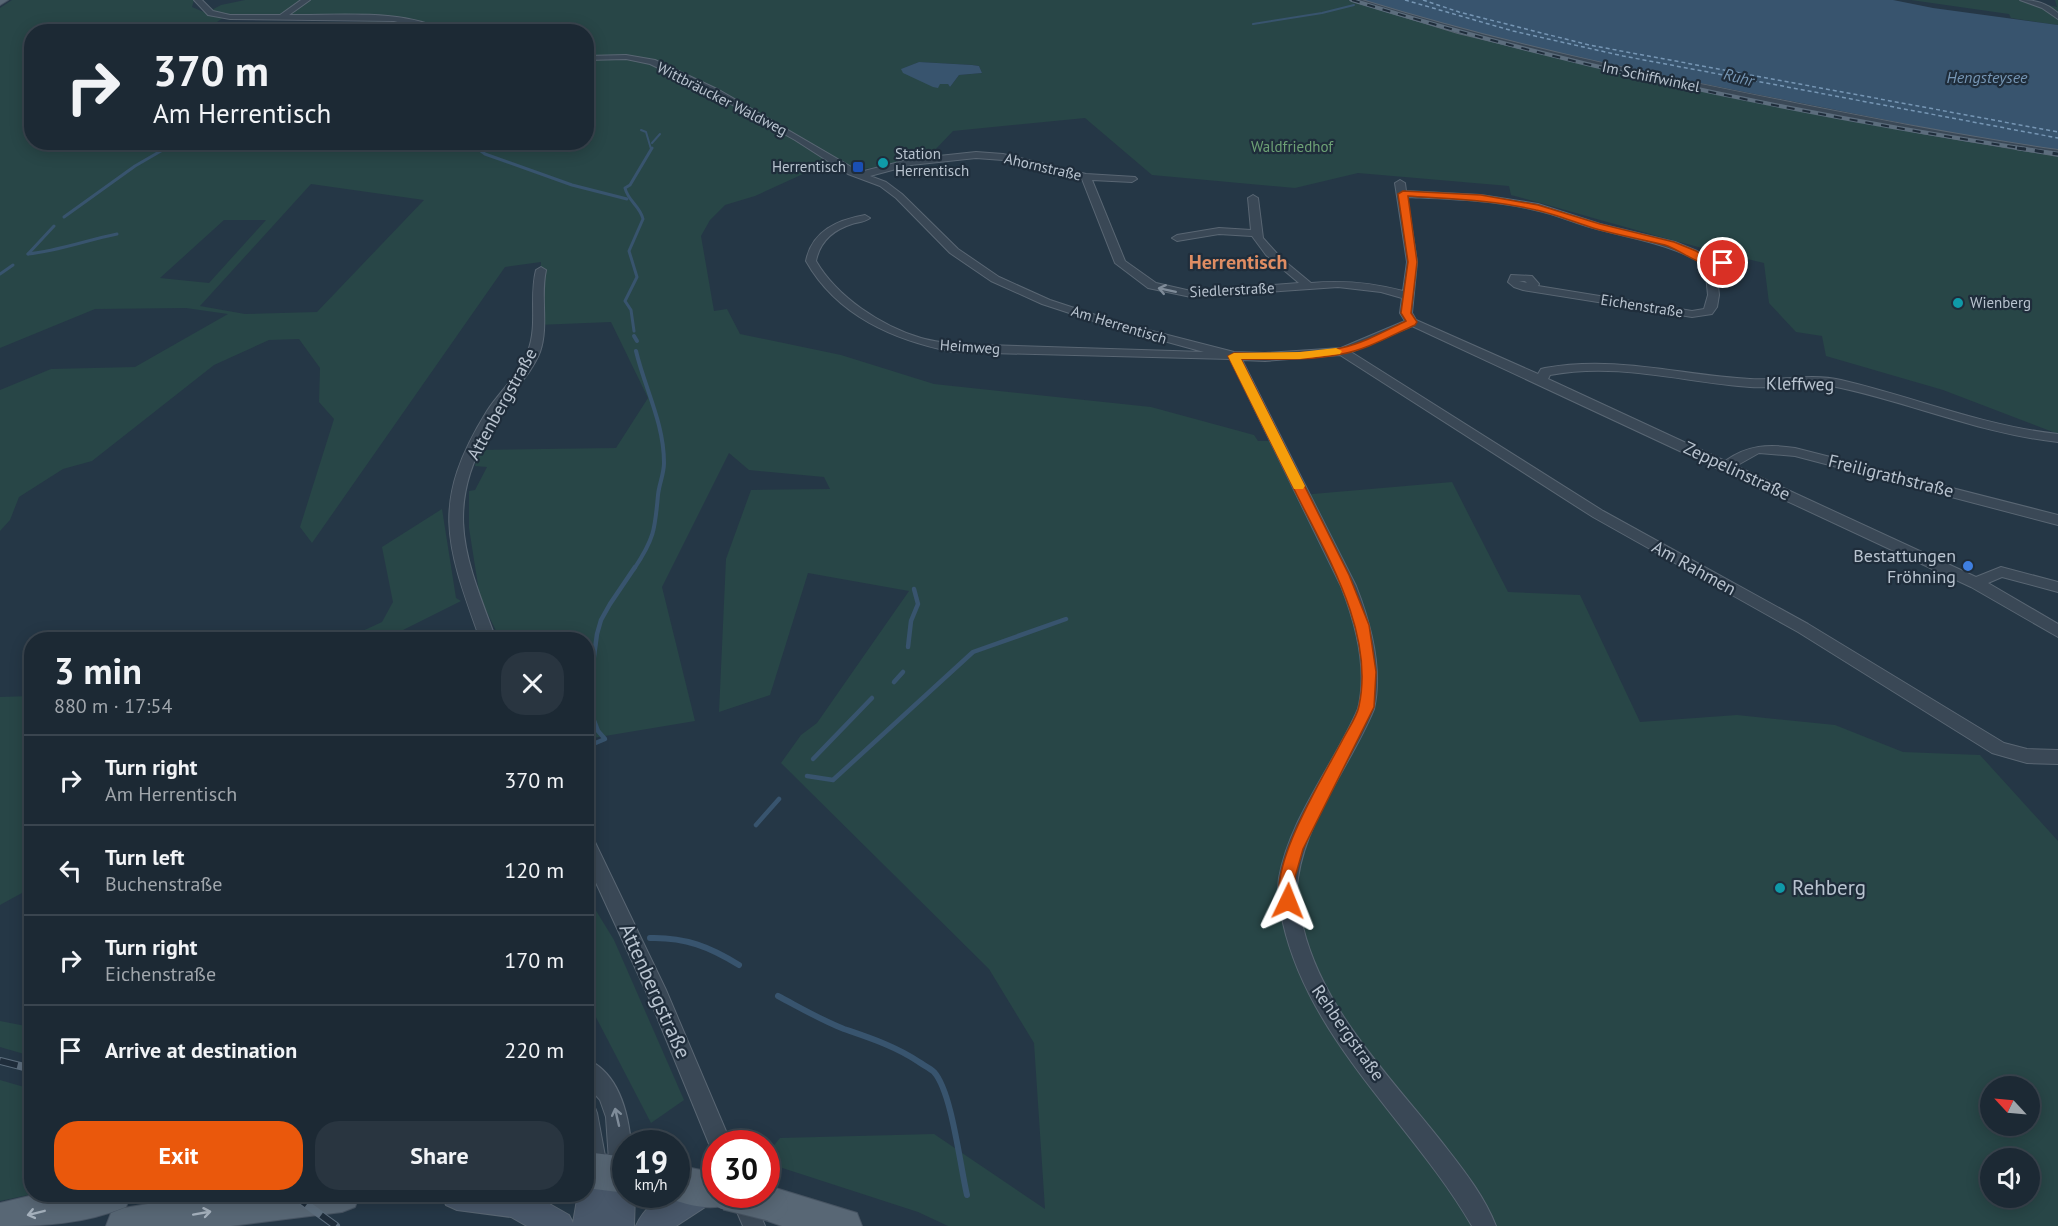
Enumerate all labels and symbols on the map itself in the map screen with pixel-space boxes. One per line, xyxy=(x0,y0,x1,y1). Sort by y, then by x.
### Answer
street label: Wittbräucker Waldweg xyxy=(654,57,791,140)
street label: Im Schiffwinkel xyxy=(1601,57,1702,96)
water label: Ruhr xyxy=(1722,64,1758,91)
water label: Hengsteysee xyxy=(1946,67,2028,87)
park label: Waldfriedhof xyxy=(1251,137,1334,156)
place label: Station Herrentisch xyxy=(895,144,969,180)
street label: Ahornstraße xyxy=(1003,148,1084,185)
marker: Station Herrentisch xyxy=(876,156,890,170)
place label: Herrentisch xyxy=(772,157,846,176)
marker: Herrentisch xyxy=(851,160,865,174)
pin xyxy=(1697,237,1748,288)
district label: Herrentisch xyxy=(1189,249,1287,275)
street label: Siedlerstraße xyxy=(1189,278,1275,301)
one-way arrow xyxy=(1158,284,1177,295)
street label: Eichenstraße xyxy=(1599,290,1685,321)
place label: Wienberg xyxy=(1970,293,2031,312)
marker: Wienberg xyxy=(1951,296,1965,310)
street label: Am Herrentisch xyxy=(1069,301,1169,348)
street label: Heimweg xyxy=(939,335,1001,358)
street label: Attenbergstraße xyxy=(461,344,542,464)
street label: Kleffweg xyxy=(1766,371,1834,396)
street label: Zeppelinstraße xyxy=(1680,436,1794,505)
street label: Freiligrathstraße xyxy=(1826,449,1956,502)
street label: Am Rahmen xyxy=(1648,535,1740,600)
place label: Bestattungen Fröhning xyxy=(1853,544,1956,588)
marker: Bestattungen Fröhning xyxy=(1961,559,1975,573)
position arrow xyxy=(1256,869,1320,933)
place label: Rehberg xyxy=(1792,874,1866,901)
marker: Rehberg xyxy=(1773,881,1787,895)
street label: Attenbergstraße xyxy=(614,919,697,1063)
street label: Rehbergstraße xyxy=(1307,980,1390,1085)
north arrow xyxy=(1980,1076,2040,1136)
one-way arrow xyxy=(610,1108,622,1127)
speed limit sign: 30 xyxy=(702,1130,780,1208)
one-way arrow xyxy=(27,1207,46,1219)
one-way arrow xyxy=(192,1207,212,1218)

